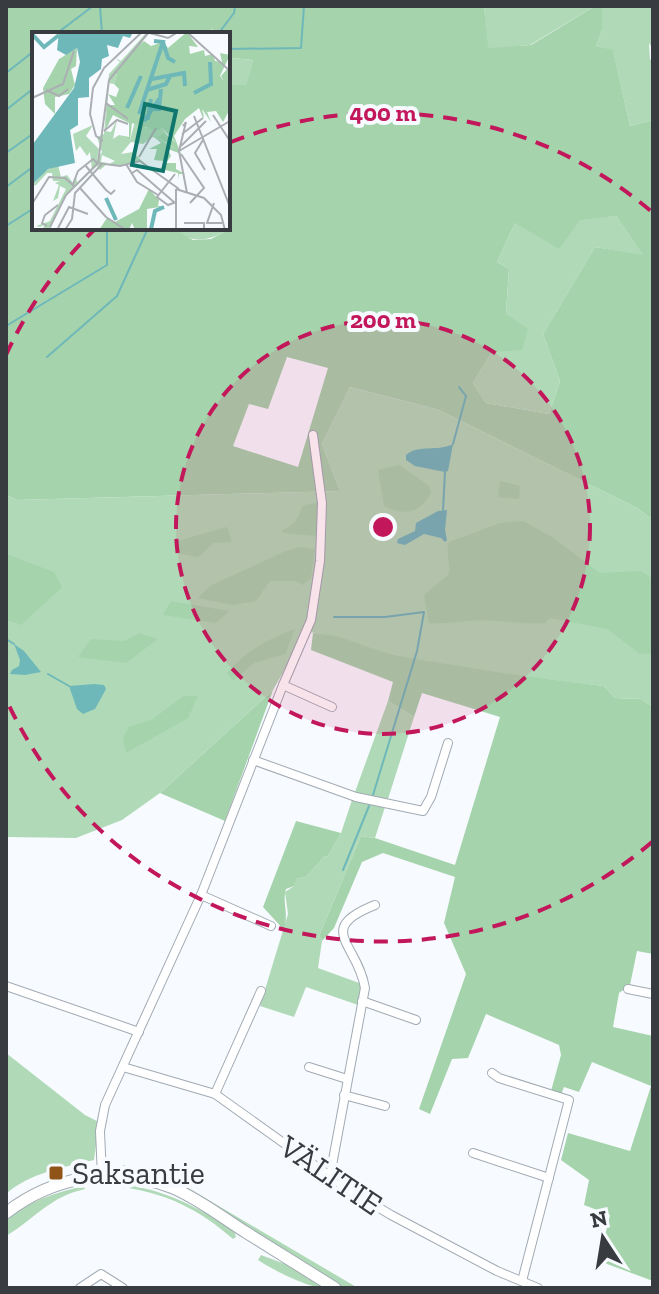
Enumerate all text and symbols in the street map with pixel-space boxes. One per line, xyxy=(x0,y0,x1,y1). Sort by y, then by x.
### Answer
inset map xyxy=(32,32,230,230)
text: 400 m xyxy=(350,98,416,127)
text: 200 m xyxy=(350,305,416,334)
centre of rings xyxy=(369,513,397,541)
street label: VÄLITIE xyxy=(271,1126,390,1223)
place label: Saksantie xyxy=(72,1154,205,1192)
marker: Saksantie xyxy=(47,1164,65,1182)
north arrow xyxy=(563,1198,643,1278)
text: N xyxy=(588,1204,610,1234)

